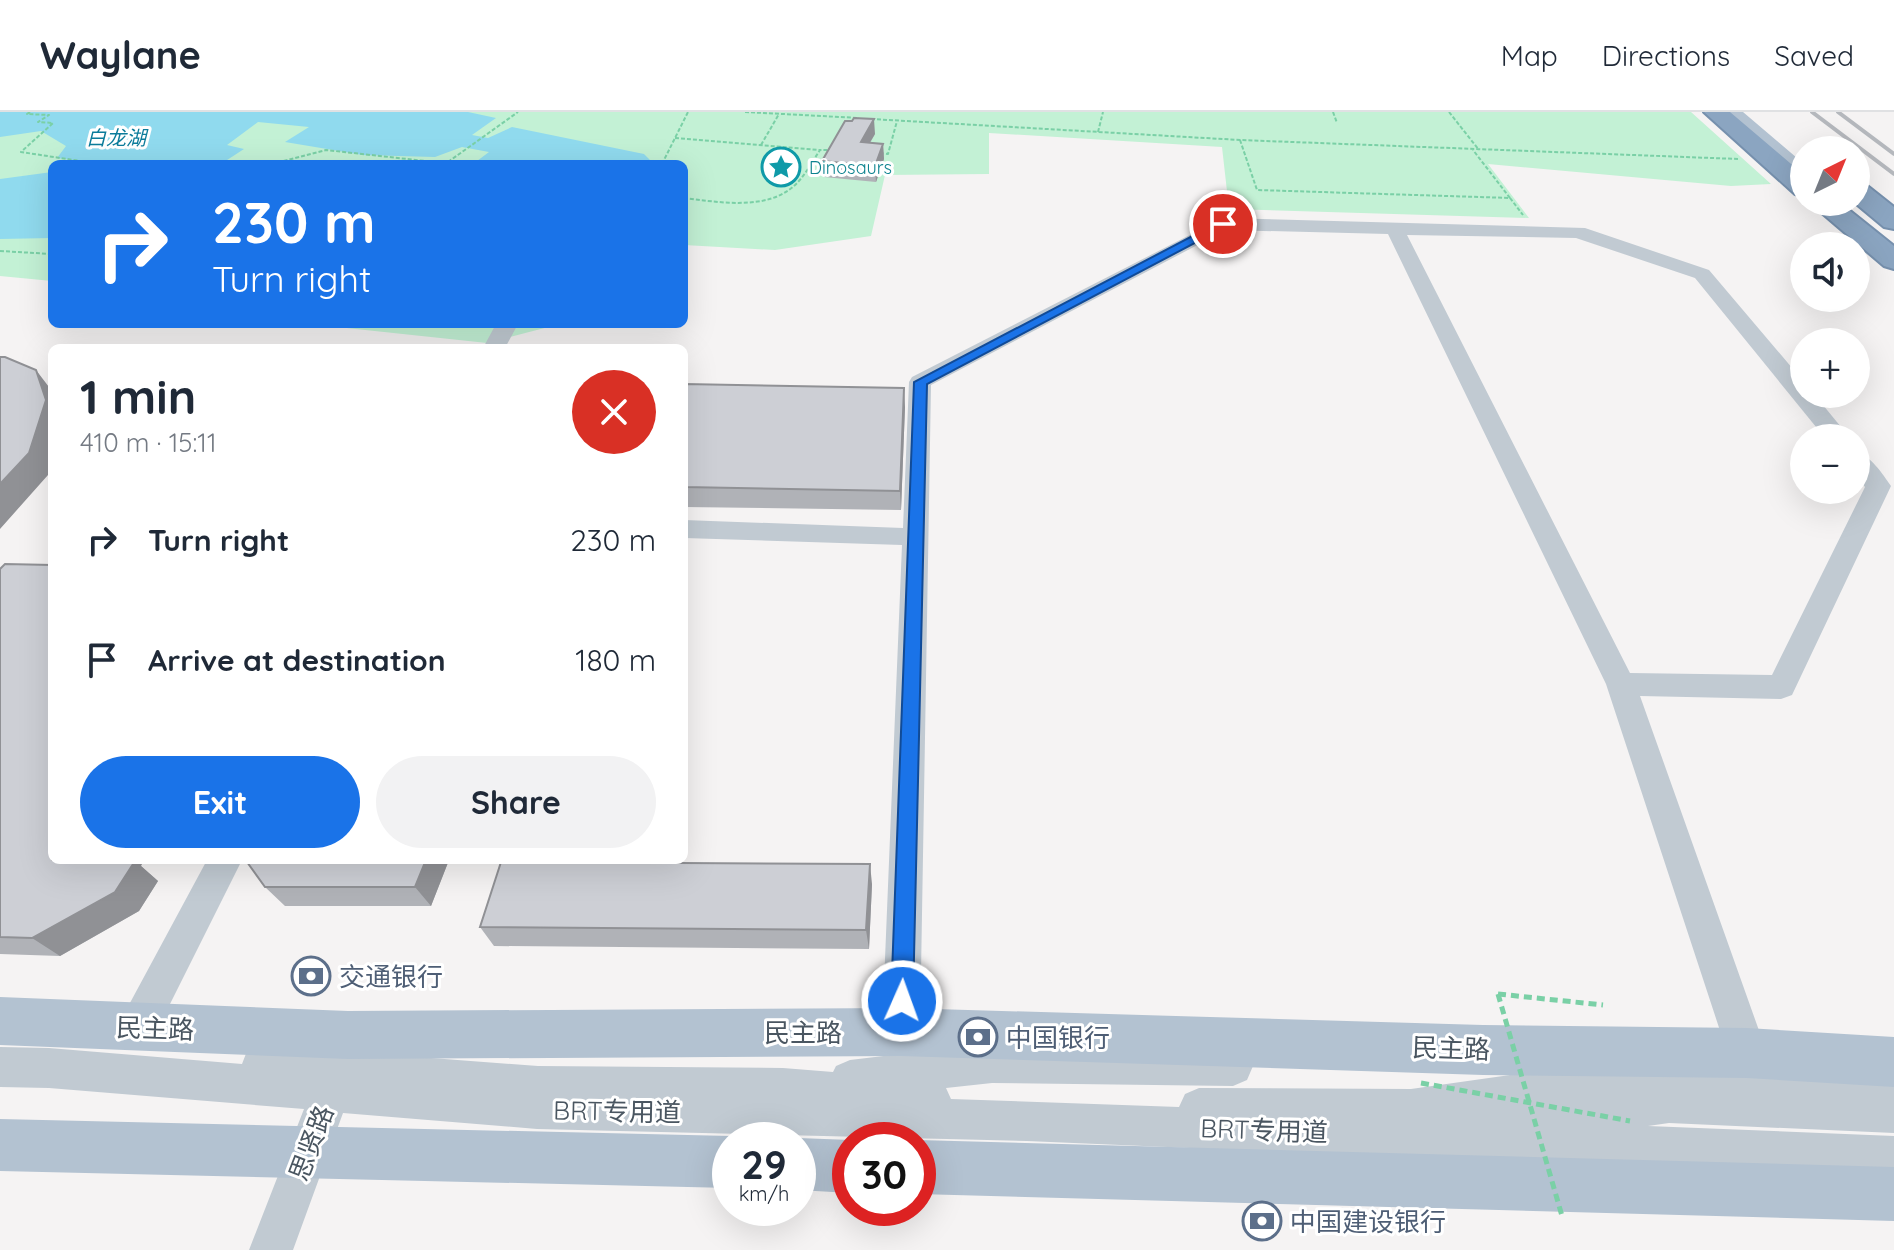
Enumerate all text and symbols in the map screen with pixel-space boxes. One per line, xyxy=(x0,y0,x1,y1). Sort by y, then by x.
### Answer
text: Waylane xyxy=(40,31,201,79)
text: Map xyxy=(1501,38,1558,73)
text: Directions xyxy=(1602,38,1730,73)
text: Saved xyxy=(1774,38,1854,73)
water label: 白龙湖 xyxy=(86,125,149,150)
north arrow xyxy=(1790,136,1870,216)
map controls xyxy=(1790,136,1870,504)
place icon: Dinosaurs xyxy=(760,146,802,188)
place label: Dinosaurs xyxy=(809,156,892,179)
text: 230 m xyxy=(212,187,376,257)
pin xyxy=(1189,190,1257,258)
icon: right xyxy=(80,192,184,296)
icon: arrive xyxy=(1201,202,1245,246)
button: sound xyxy=(1790,232,1870,312)
text: Turn right xyxy=(212,256,371,301)
button: + xyxy=(1790,328,1870,408)
text: 1 min xyxy=(80,366,196,426)
button: close xyxy=(572,370,656,454)
button: − xyxy=(1790,424,1870,504)
text: 410 m · 15:11 xyxy=(80,426,217,459)
icon: right xyxy=(80,518,124,562)
text: Turn right xyxy=(148,521,289,559)
text: 230 m xyxy=(570,521,656,559)
icon: arrive xyxy=(80,638,124,682)
text: Arrive at destination xyxy=(148,641,446,679)
text: 180 m xyxy=(575,641,656,679)
button: Exit xyxy=(80,756,360,848)
button: Share xyxy=(376,756,656,848)
bank icon: 交通银行 xyxy=(290,955,332,997)
position arrow xyxy=(860,959,944,1043)
place label: 交通银行 xyxy=(339,960,443,993)
street label: 民主路 xyxy=(115,1010,195,1046)
street label: 民主路 xyxy=(764,1016,842,1049)
bank icon: 中国银行 xyxy=(957,1016,999,1058)
place label: 中国银行 xyxy=(1006,1021,1110,1054)
street label: 民主路 xyxy=(1411,1030,1491,1066)
street label: BRT专用道 xyxy=(553,1093,681,1129)
street label: 思贤路 xyxy=(282,1101,340,1185)
street label: BRT专用道 xyxy=(1200,1111,1328,1149)
speed limit sign: 30 xyxy=(832,1122,936,1226)
text: 29 xyxy=(741,1139,787,1189)
text: km/h xyxy=(739,1181,789,1206)
bank icon: 中国建设银行 xyxy=(1241,1200,1283,1242)
place label: 中国建设银行 xyxy=(1290,1205,1446,1238)

